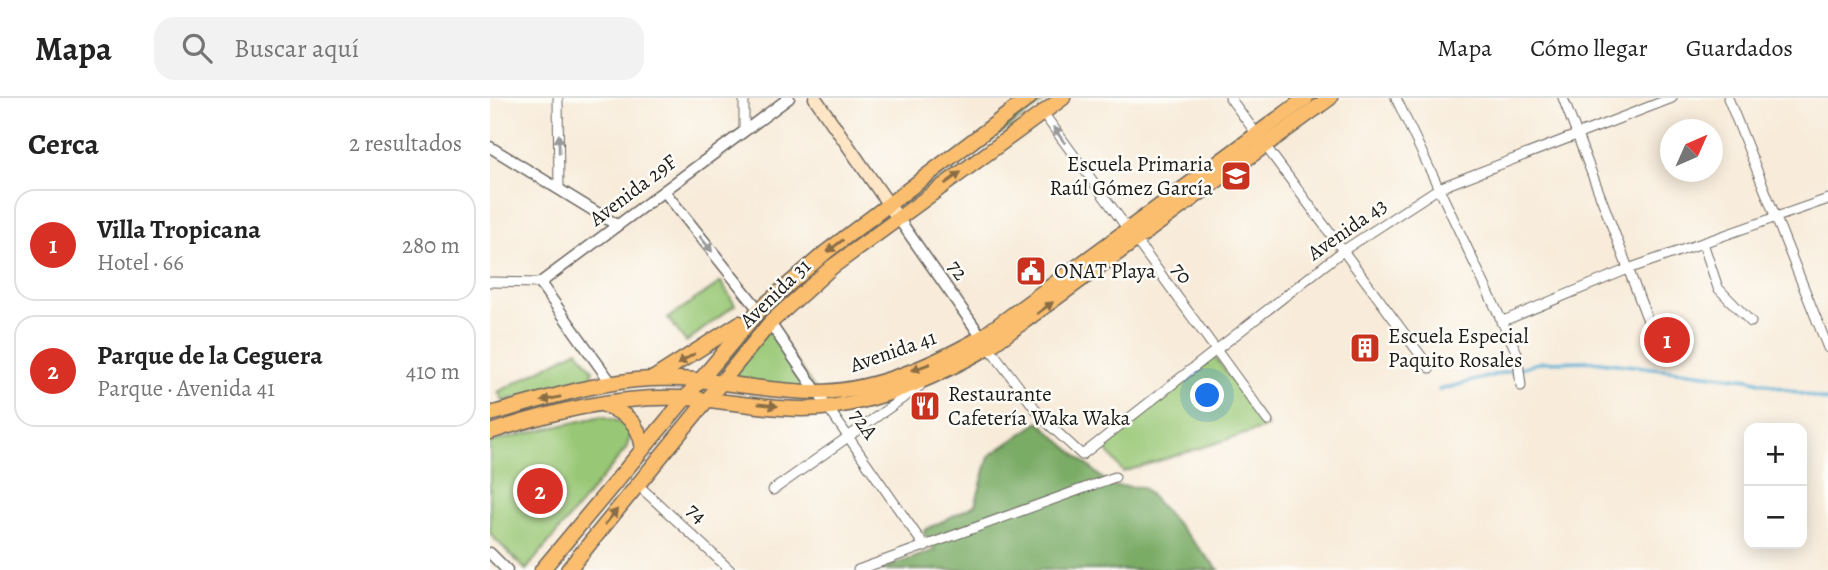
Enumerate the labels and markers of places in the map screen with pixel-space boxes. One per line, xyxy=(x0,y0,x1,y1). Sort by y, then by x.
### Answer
place label: Escuela Primaria Raúl Gómez García xyxy=(1049,150,1213,202)
school or university icon: Escuela Primaria Raúl Gómez García xyxy=(1219,159,1253,193)
public building icon: ONAT Playa xyxy=(1014,254,1048,288)
place label: ONAT Playa xyxy=(1054,257,1156,285)
pin: 1 xyxy=(1644,314,1690,366)
place label: Escuela Especial Paquito Rosales xyxy=(1388,322,1529,374)
building icon: Escuela Especial Paquito Rosales xyxy=(1348,331,1382,365)
place label: Restaurante Cafetería Waka Waka xyxy=(948,380,1130,432)
restaurant icon: Restaurante Cafetería Waka Waka xyxy=(908,389,942,423)
pin: 2 xyxy=(517,465,563,517)

